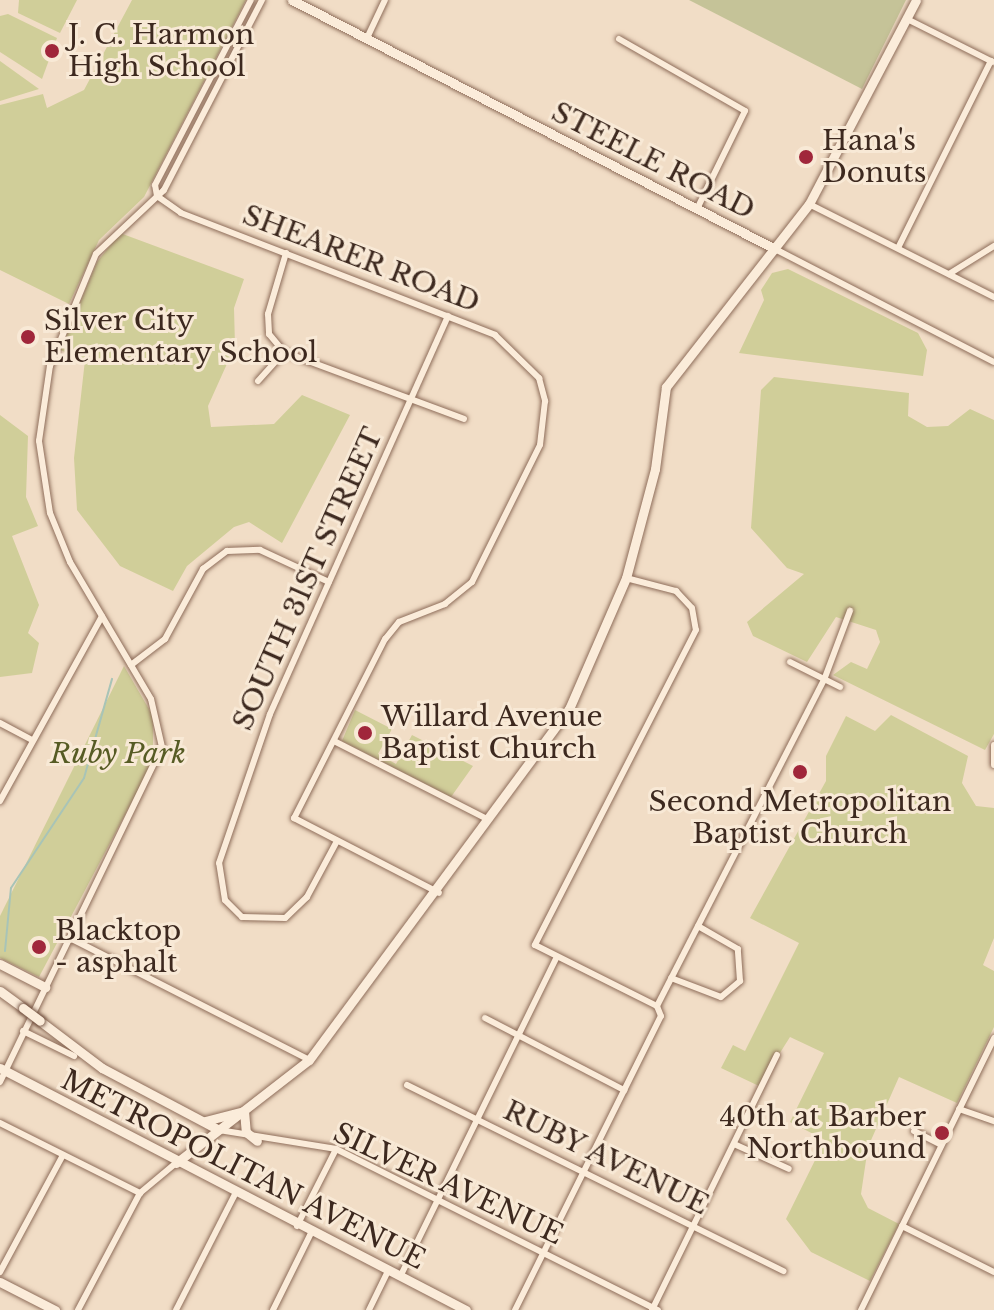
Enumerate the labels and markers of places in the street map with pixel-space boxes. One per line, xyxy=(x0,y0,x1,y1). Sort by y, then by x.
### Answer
place label: J. C. Harmon High School xyxy=(68,18,254,84)
marker: J. C. Harmon High School xyxy=(43,42,61,60)
place label: Hana's Donuts xyxy=(822,124,926,190)
marker: Hana's Donuts xyxy=(797,148,815,166)
place label: Silver City Elementary School xyxy=(44,304,318,370)
marker: Silver City Elementary School xyxy=(19,328,37,346)
place label: Willard Avenue Baptist Church xyxy=(381,700,604,766)
marker: Willard Avenue Baptist Church xyxy=(356,724,374,742)
marker: Second Metropolitan Baptist Church xyxy=(791,763,809,781)
place label: Second Metropolitan Baptist Church xyxy=(649,785,951,851)
place label: Blacktop - asphalt xyxy=(55,914,181,980)
marker: Blacktop - asphalt xyxy=(30,938,48,956)
place label: 40th at Barber Northbound xyxy=(720,1100,926,1166)
marker: 40th at Barber Northbound xyxy=(933,1124,951,1142)

